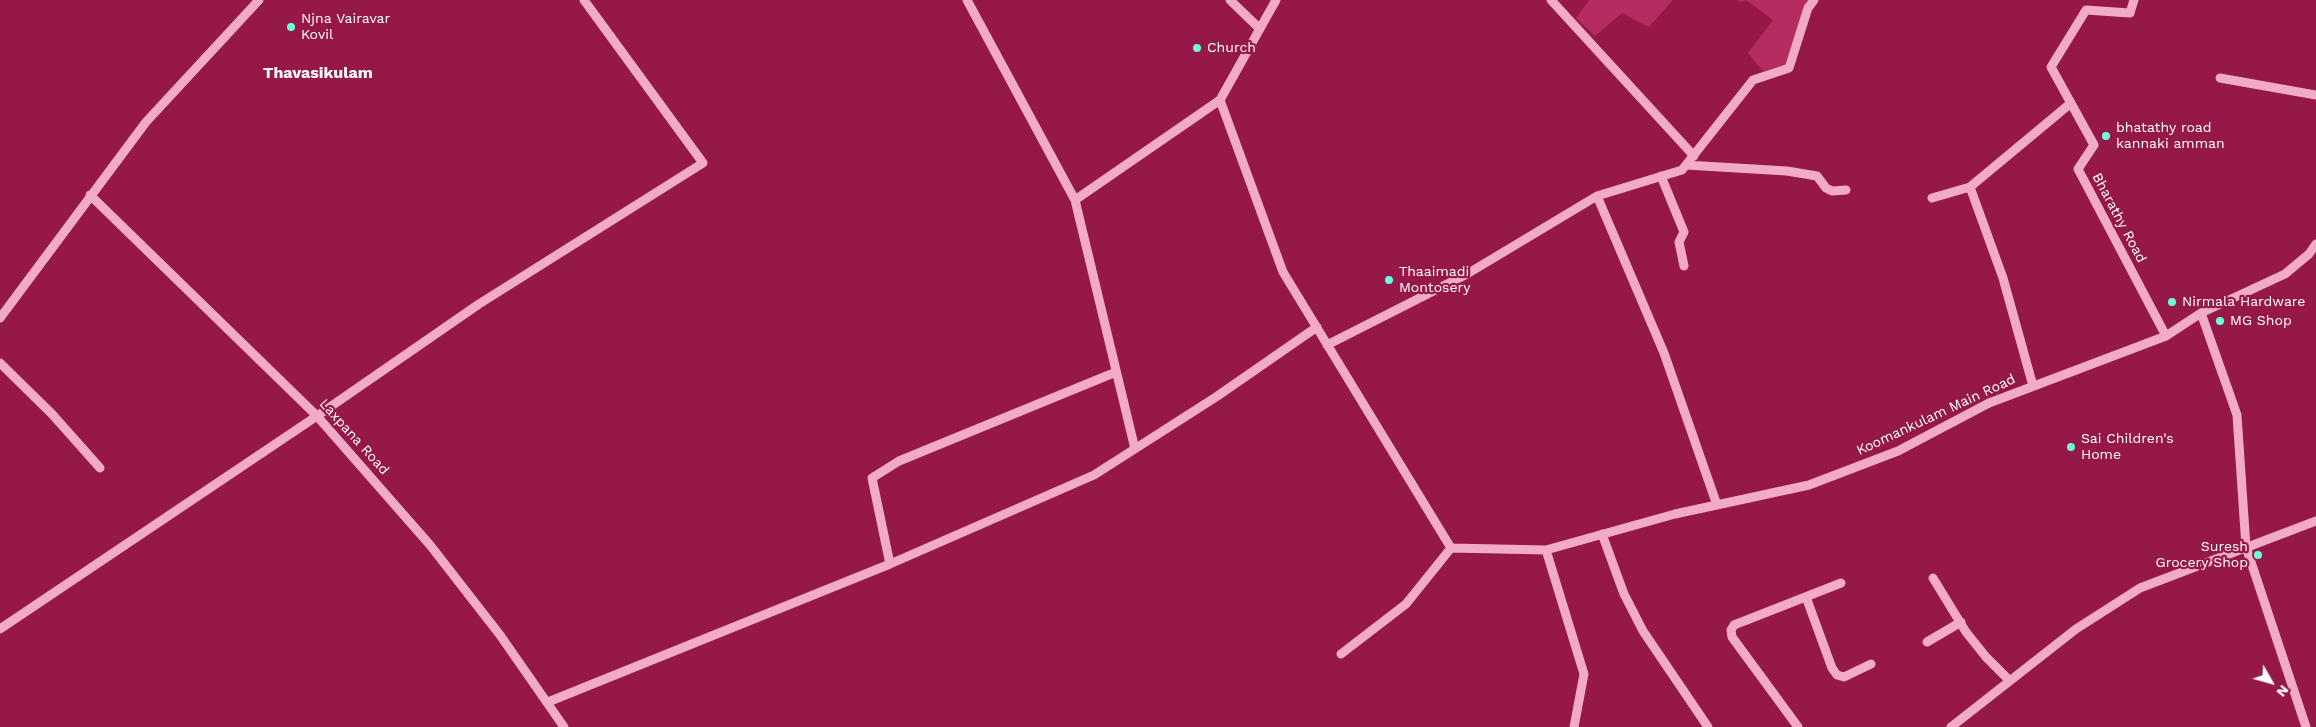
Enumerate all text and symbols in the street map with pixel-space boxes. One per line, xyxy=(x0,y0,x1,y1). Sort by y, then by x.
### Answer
place label: Njna Vairavar Kovil xyxy=(301,11,390,44)
marker: Njna Vairavar Kovil xyxy=(285,21,297,33)
place label: Church xyxy=(1207,40,1256,56)
marker: Church xyxy=(1191,42,1203,54)
district label: Thavasikulam xyxy=(263,63,373,83)
place label: bhatathy road kannaki amman xyxy=(2116,120,2225,152)
marker: bhatathy road kannaki amman xyxy=(2100,130,2112,142)
street label: Bharathy Road xyxy=(2088,170,2150,266)
place label: Thaaimadi Montosery xyxy=(1399,264,1470,296)
marker: Thaaimadi Montosery xyxy=(1383,274,1395,286)
place label: Nirmala Hardware xyxy=(2182,294,2305,310)
marker: Nirmala Hardware xyxy=(2166,296,2178,308)
place label: MG Shop xyxy=(2230,313,2292,329)
marker: MG Shop xyxy=(2214,315,2226,327)
street label: Koomankulam Main Road xyxy=(1854,371,2018,459)
street label: Laxpana Road xyxy=(316,396,392,478)
place label: Sai Children's Home xyxy=(2081,431,2174,464)
marker: Sai Children's Home xyxy=(2065,441,2077,453)
place label: Suresh Grocery Shop xyxy=(2156,539,2248,572)
marker: Suresh Grocery Shop xyxy=(2252,549,2264,561)
north arrow xyxy=(2246,657,2296,707)
text: N xyxy=(2273,682,2292,700)

